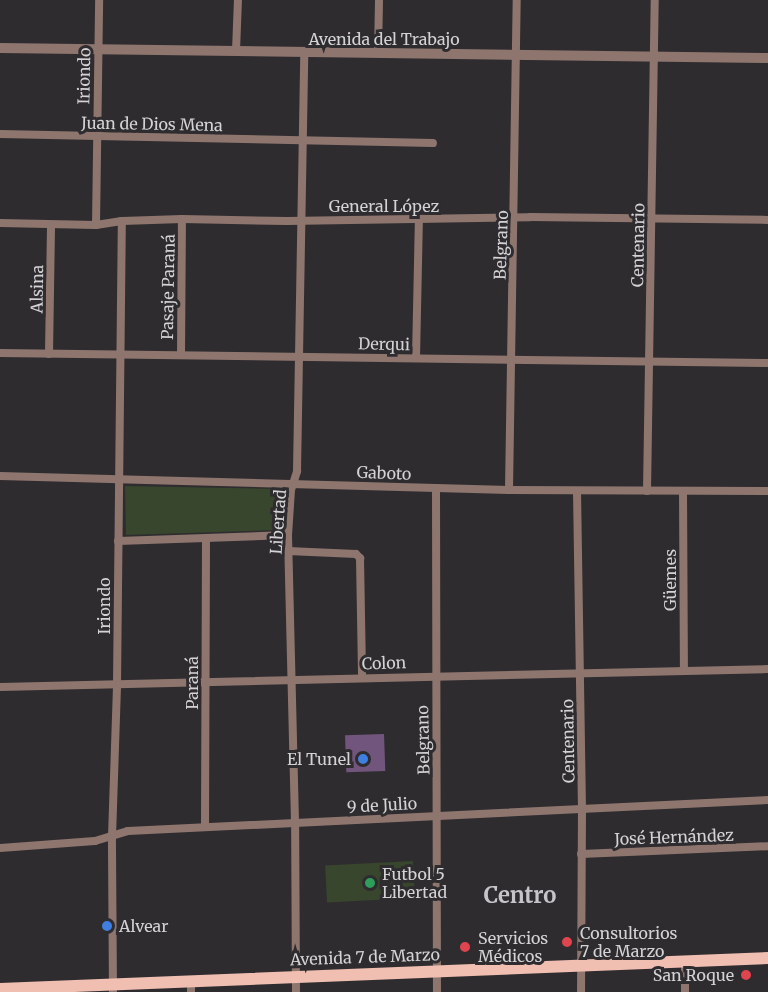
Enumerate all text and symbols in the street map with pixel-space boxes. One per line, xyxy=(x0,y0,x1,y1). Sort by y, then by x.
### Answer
street label: Avenida del Trabajo xyxy=(308,29,460,49)
street label: Iriondo xyxy=(74,47,94,105)
street label: Juan de Dios Mena xyxy=(81,113,223,135)
street label: General López xyxy=(329,196,439,216)
street label: Centenario xyxy=(628,203,648,287)
street label: Belgrano xyxy=(490,210,512,280)
street label: Pasaje Paraná xyxy=(157,234,179,340)
street label: Alsina xyxy=(27,265,47,313)
street label: Derqui xyxy=(358,334,410,354)
street label: Gaboto xyxy=(356,462,412,484)
street label: Libertad xyxy=(266,489,290,555)
street label: Güemes xyxy=(660,549,680,611)
street label: Iriondo xyxy=(94,577,114,635)
street label: Colon xyxy=(362,653,406,673)
street label: Paraná xyxy=(182,656,202,710)
street label: Centenario xyxy=(558,699,578,783)
street label: Belgrano xyxy=(413,705,433,775)
place label: El Tunel xyxy=(287,749,351,769)
marker: El Tunel xyxy=(356,752,370,766)
street label: 9 de Julio xyxy=(346,794,418,816)
street label: José Hernández xyxy=(614,825,734,849)
place label: Futbol 5 Libertad xyxy=(382,864,447,902)
marker: Futbol 5 Libertad xyxy=(363,876,377,890)
district label: Centro xyxy=(484,883,556,909)
place label: Alvear xyxy=(119,916,168,936)
marker: Alvear xyxy=(100,919,114,933)
place label: Consultorios 7 de Marzo xyxy=(580,923,677,961)
place label: Servicios Médicos xyxy=(478,928,548,966)
marker: Consultorios 7 de Marzo xyxy=(558,933,576,951)
marker: Servicios Médicos xyxy=(456,938,474,956)
street label: Avenida 7 de Marzo xyxy=(290,945,440,969)
place label: San Roque xyxy=(653,965,734,985)
marker: San Roque xyxy=(739,968,753,982)

